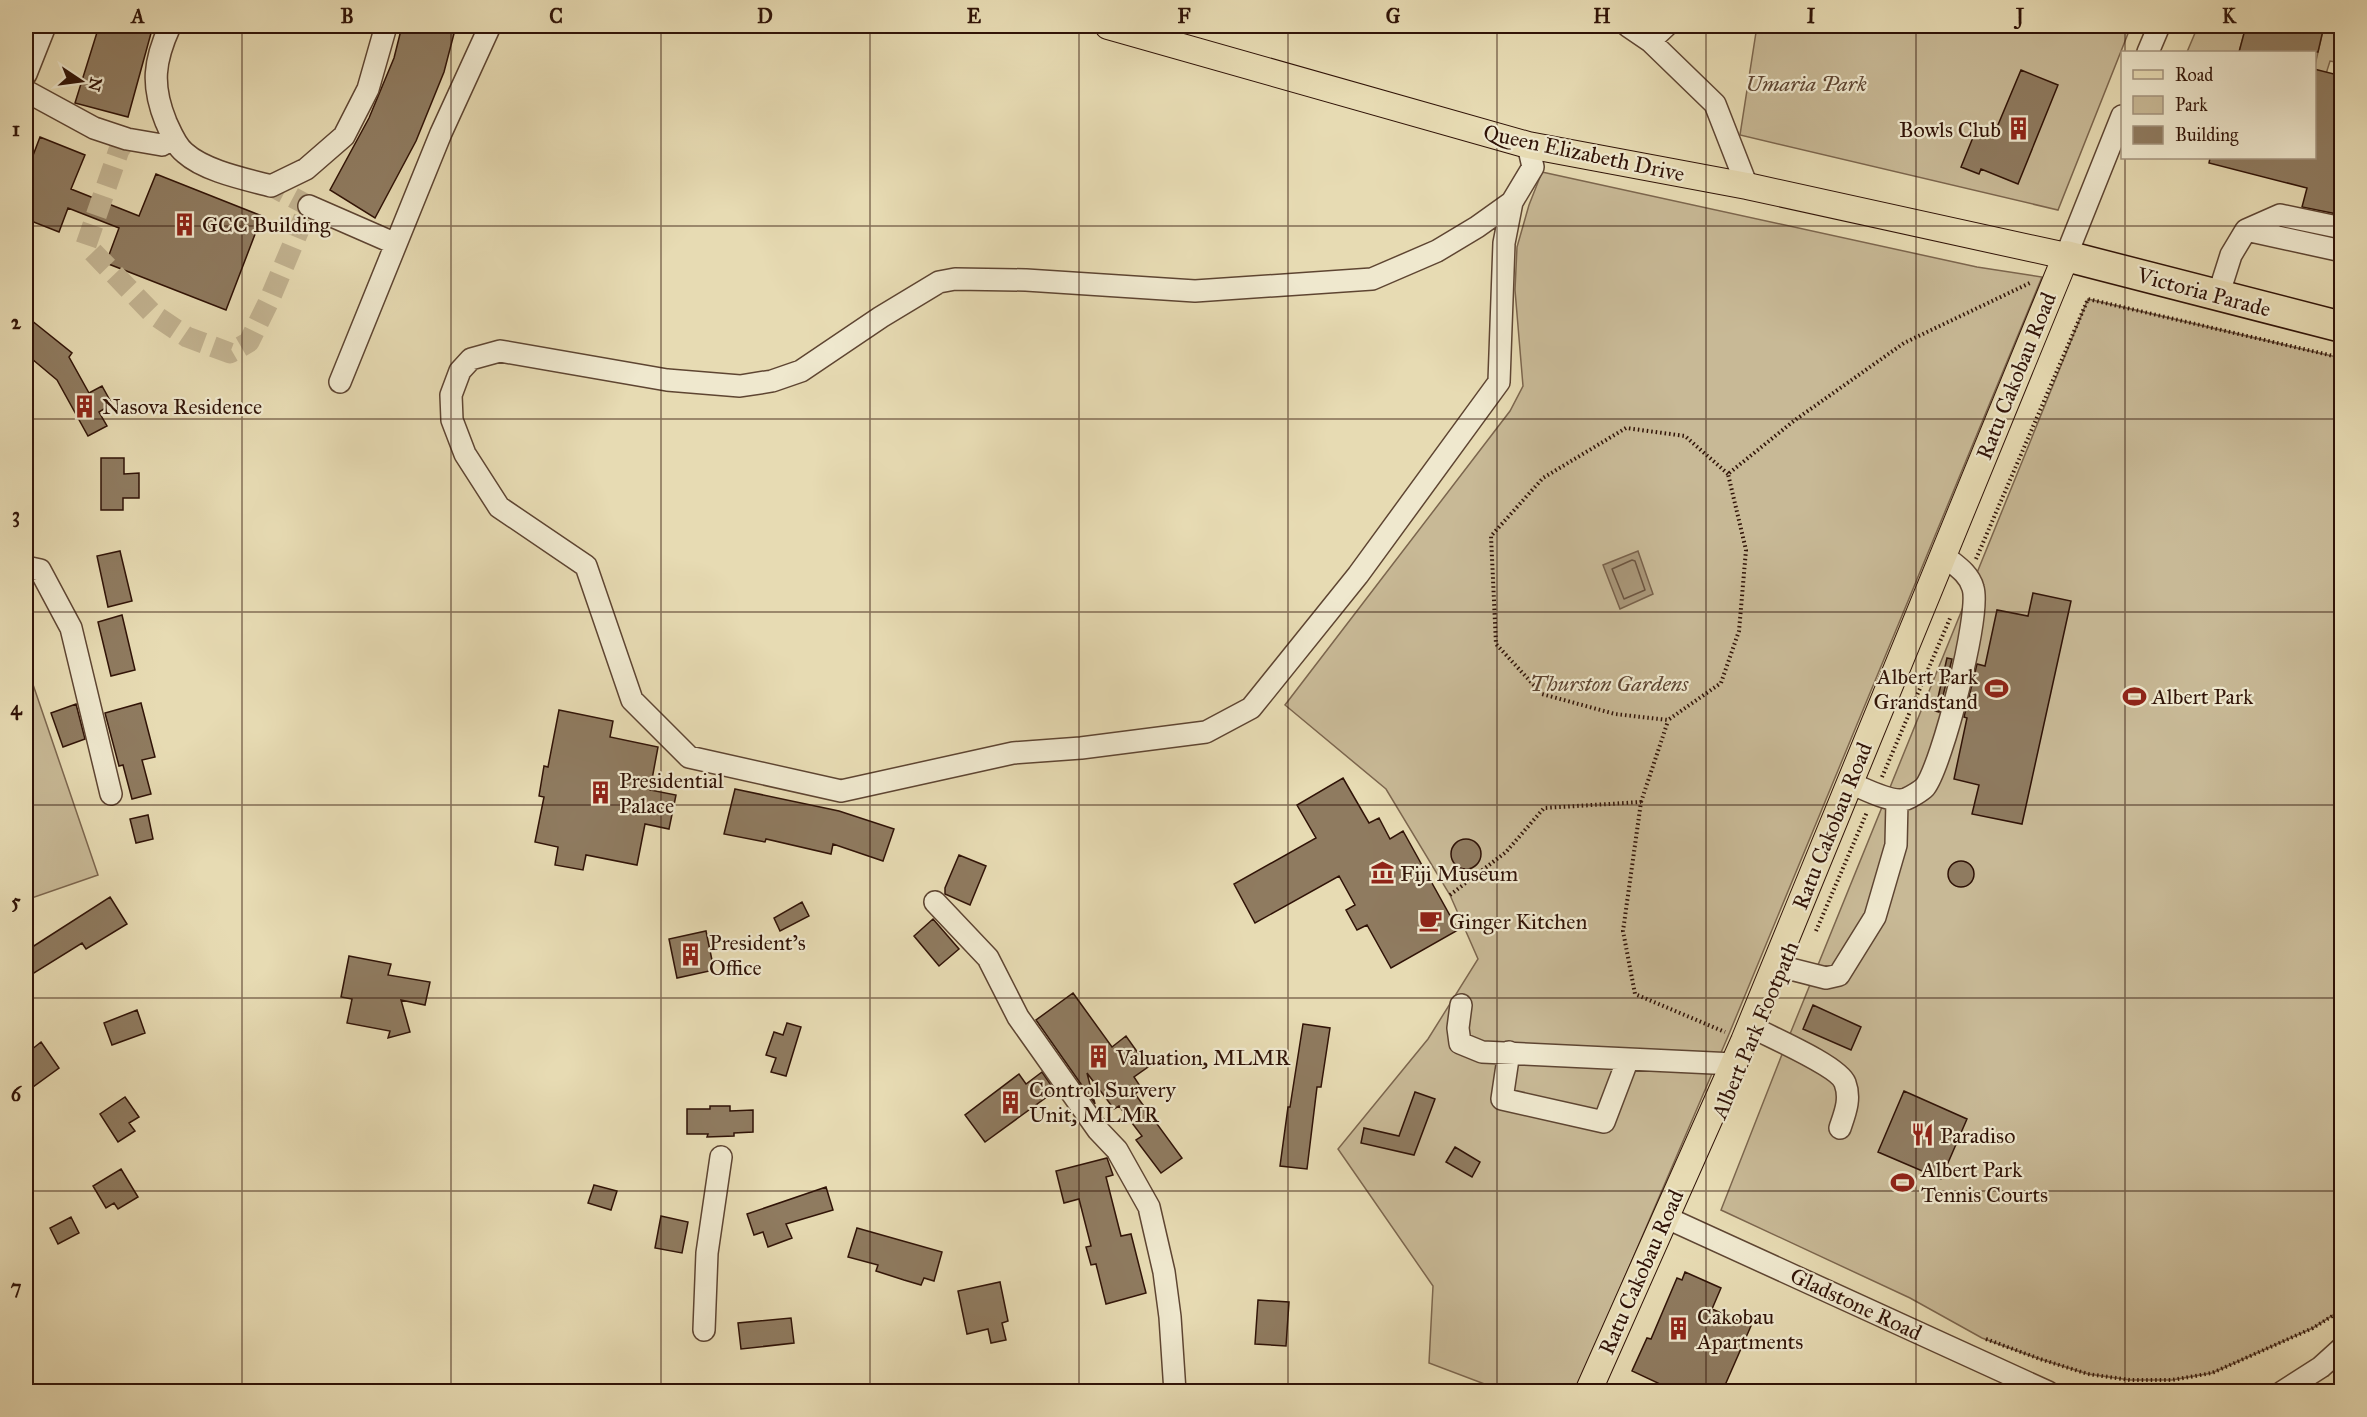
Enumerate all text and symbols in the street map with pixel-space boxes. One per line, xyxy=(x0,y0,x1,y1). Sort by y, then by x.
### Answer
text: A xyxy=(129,4,145,28)
text: B xyxy=(340,4,354,28)
text: C xyxy=(549,4,563,28)
text: D xyxy=(757,4,773,28)
text: E xyxy=(967,4,982,28)
text: F xyxy=(1177,4,1191,28)
text: G xyxy=(1386,4,1401,28)
text: H xyxy=(1593,4,1611,28)
text: I xyxy=(1807,4,1816,28)
text: J xyxy=(2013,4,2025,30)
text: K xyxy=(2222,4,2237,28)
north arrow xyxy=(51,51,111,111)
legend xyxy=(2121,51,2316,159)
text: Road xyxy=(2175,64,2213,86)
park label: Umaria Park xyxy=(1745,70,1867,97)
text: N xyxy=(84,76,106,93)
text: Park xyxy=(2175,94,2208,116)
place label: Bowls Club xyxy=(1899,116,2001,143)
building icon: Bowls Club xyxy=(2006,116,2032,142)
text: 1 xyxy=(12,117,20,141)
street label: Queen Elizabeth Drive xyxy=(1481,118,1687,188)
text: Building xyxy=(2175,124,2239,147)
building icon: GCC Building xyxy=(171,211,197,237)
place label: GCC Building xyxy=(202,211,331,238)
street label: Victoria Parade xyxy=(2133,261,2274,323)
street label: Ratu Cakobau Road xyxy=(1970,288,2062,464)
text: 2 xyxy=(11,310,22,334)
building icon: Nasova Residence xyxy=(71,393,97,419)
place label: Nasova Residence xyxy=(102,393,262,420)
text: 3 xyxy=(12,503,20,528)
place label: Albert Park Grandstand xyxy=(1873,663,1979,715)
park label: Thurston Gardens xyxy=(1530,670,1689,697)
sports icon: Albert Park Grandstand xyxy=(1983,676,2009,702)
sports icon: Albert Park xyxy=(2121,683,2147,709)
place label: Albert Park xyxy=(2151,683,2254,710)
text: 4 xyxy=(10,696,22,721)
street label: Ratu Cakobau Road xyxy=(1786,738,1878,914)
place label: Presidential Palace xyxy=(619,767,724,819)
building icon: Presidential Palace xyxy=(588,780,614,806)
museum icon: Fiji Museum xyxy=(1369,860,1395,886)
place label: Fiji Museum xyxy=(1400,860,1519,887)
text: 5 xyxy=(11,889,21,913)
cafe icon: Ginger Kitchen xyxy=(1418,908,1444,934)
place label: Ginger Kitchen xyxy=(1449,908,1587,935)
place label: President's Office xyxy=(709,929,806,981)
street label: Albert Park Footpath xyxy=(1705,937,1805,1124)
building icon: President's Office xyxy=(678,942,704,968)
building icon: Valuation, MLMR xyxy=(1085,1044,1111,1070)
place label: Valuation, MLMR xyxy=(1115,1044,1291,1071)
place label: Control Survery Unit, MLMR xyxy=(1029,1076,1176,1128)
text: 6 xyxy=(11,1082,23,1106)
building icon: Control Survery Unit, MLMR xyxy=(998,1089,1024,1115)
restaurant icon: Paradiso xyxy=(1909,1122,1935,1148)
place label: Paradiso xyxy=(1940,1122,2015,1149)
place label: Albert Park Tennis Courts xyxy=(1920,1156,2048,1208)
sports icon: Albert Park Tennis Courts xyxy=(1890,1169,1916,1195)
street label: Ratu Cakobau Road xyxy=(1592,1185,1690,1359)
street label: Gladstone Road xyxy=(1786,1262,1926,1346)
text: 7 xyxy=(11,1275,22,1299)
place label: Cakobau Apartments xyxy=(1696,1303,1803,1355)
building icon: Cakobau Apartments xyxy=(1666,1316,1692,1342)

